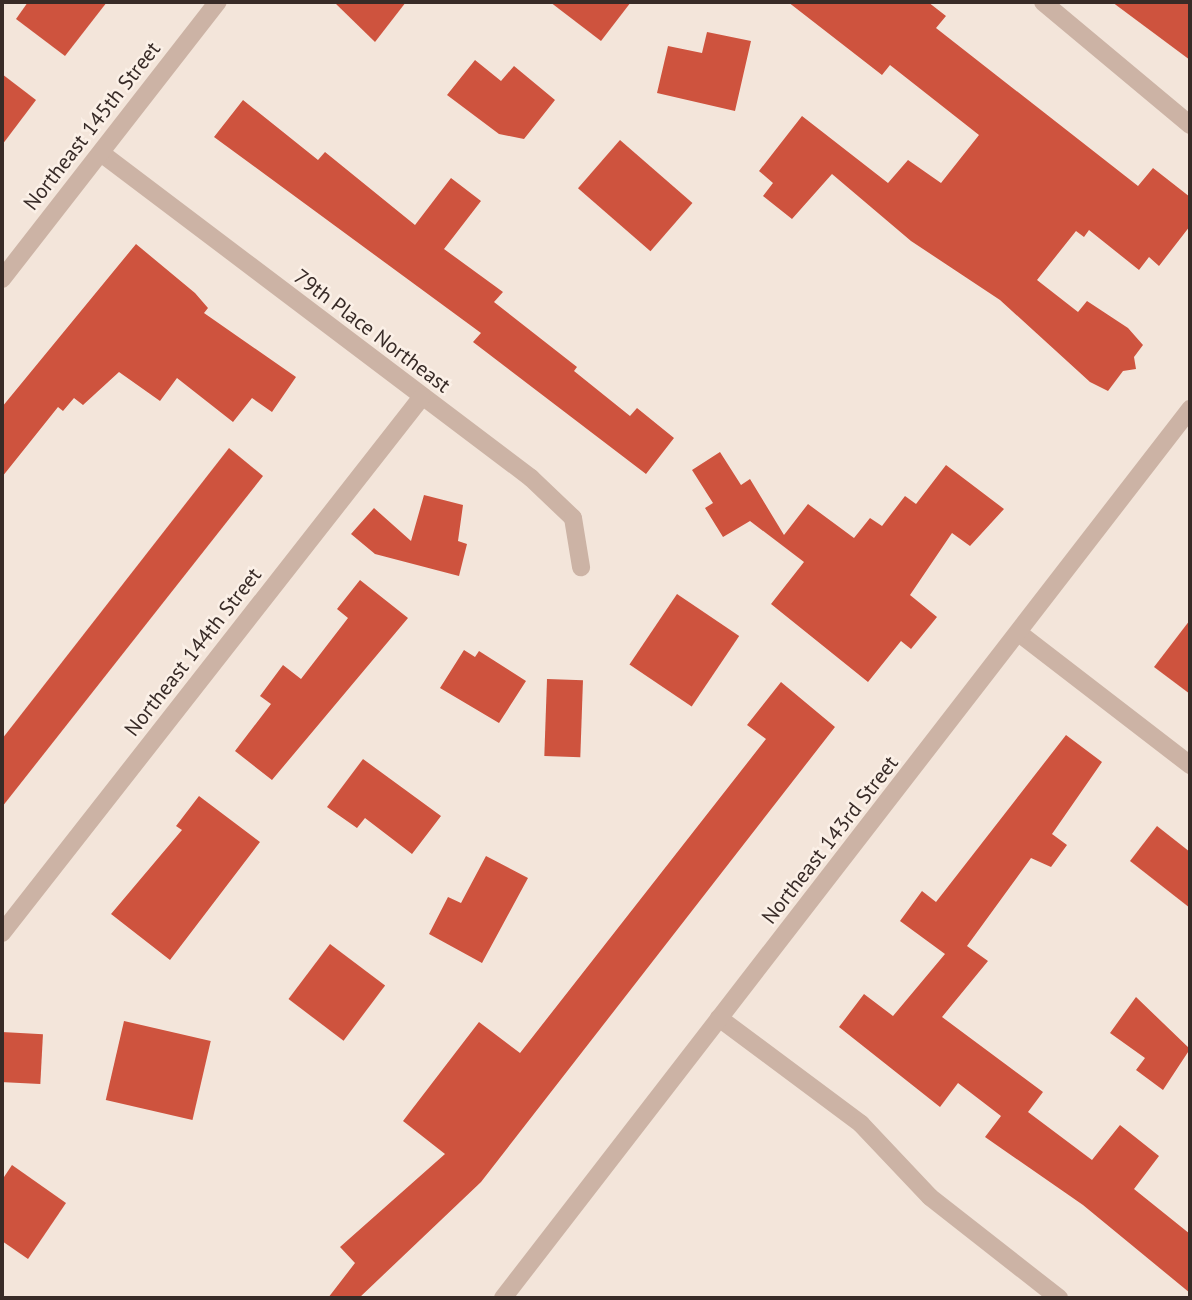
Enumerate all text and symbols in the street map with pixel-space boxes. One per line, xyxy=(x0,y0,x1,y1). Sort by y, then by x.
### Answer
street label: Northeast 145th Street xyxy=(18,37,166,215)
street label: 79th Place Northeast xyxy=(289,264,455,398)
street label: Northeast 144th Street xyxy=(119,563,267,741)
street label: Northeast 143rd Street xyxy=(757,751,903,929)

